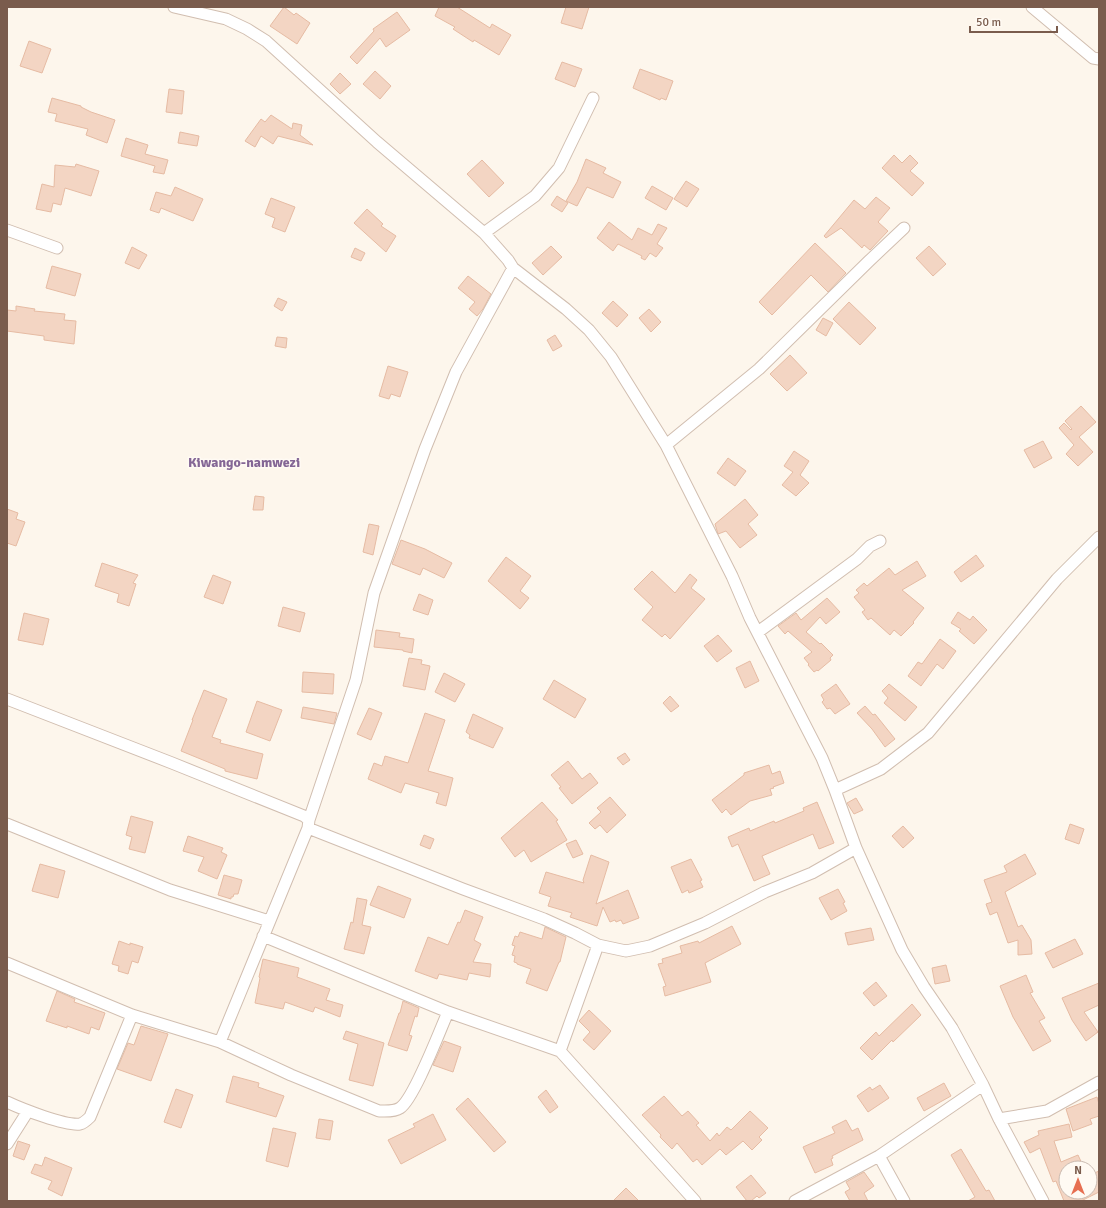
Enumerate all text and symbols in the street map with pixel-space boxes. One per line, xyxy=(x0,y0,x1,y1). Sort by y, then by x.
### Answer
scale bar xyxy=(970,8,1057,34)
text: 50 m xyxy=(976,15,1001,30)
district label: Kiwango-namwezi xyxy=(188,454,300,471)
north arrow xyxy=(1058,1160,1098,1200)
text: N xyxy=(1074,1164,1082,1177)

